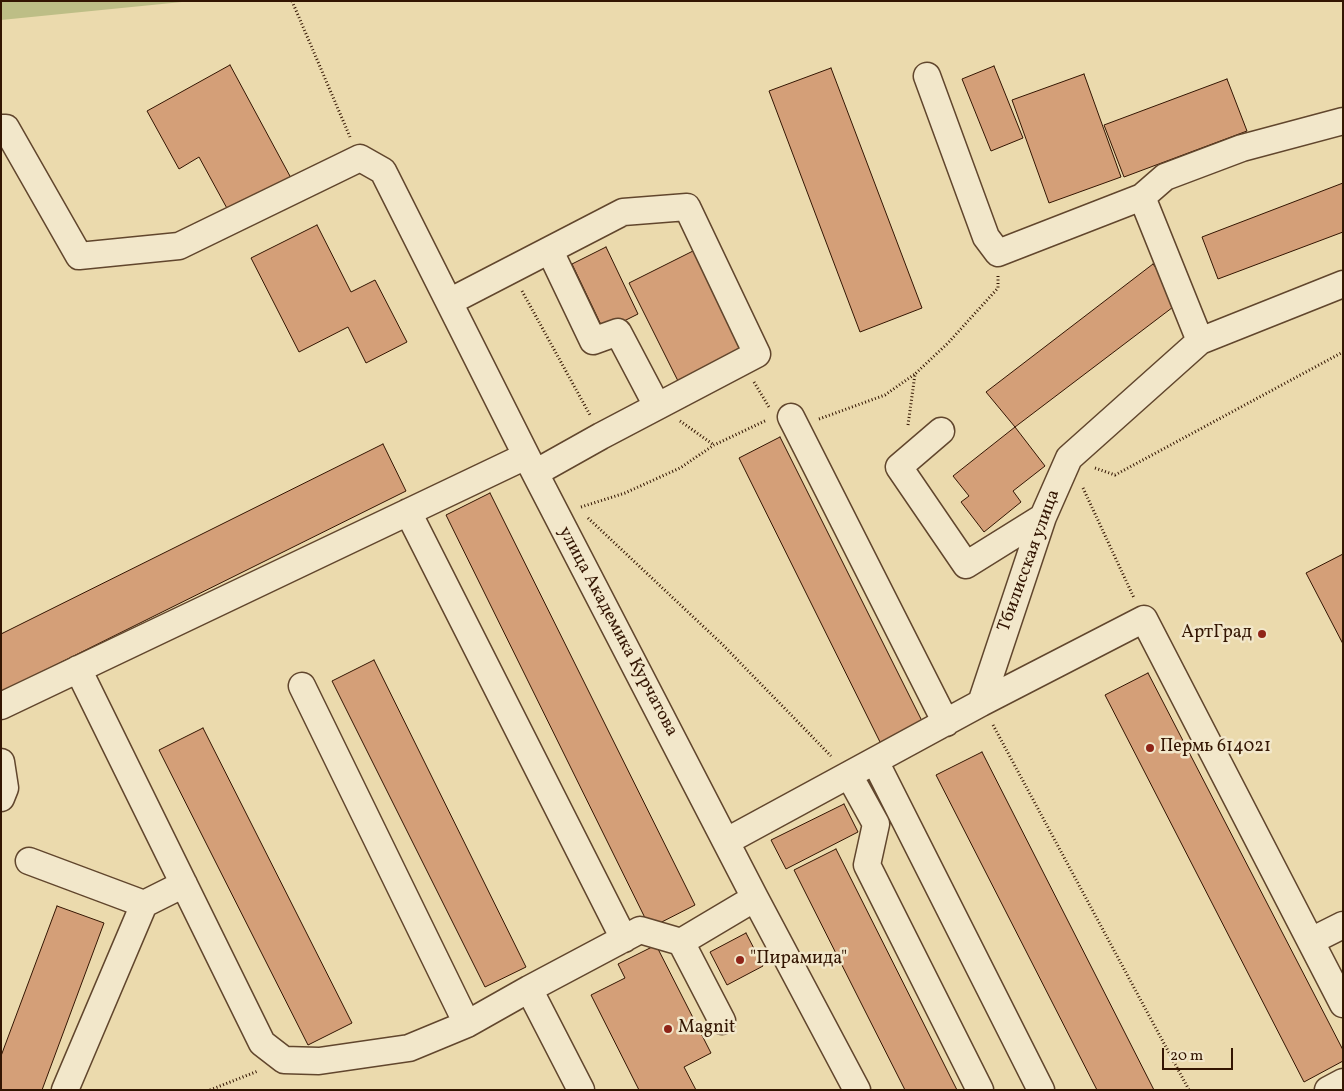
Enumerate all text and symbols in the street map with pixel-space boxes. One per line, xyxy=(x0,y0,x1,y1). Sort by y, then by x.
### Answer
street label: Тбилисская улица xyxy=(994,487,1066,635)
street label: улица Академика Курчатова xyxy=(552,523,682,741)
place label: АртГрад xyxy=(1181,623,1252,645)
marker: АртГрад xyxy=(1256,628,1268,640)
place label: Пермь 614021 xyxy=(1160,737,1271,759)
marker: Пермь 614021 xyxy=(1144,742,1156,754)
place label: "Пирамида" xyxy=(750,949,847,971)
marker: "Пирамида" xyxy=(734,954,746,966)
place label: Magnit xyxy=(678,1018,735,1040)
marker: Magnit xyxy=(662,1023,674,1035)
scale bar xyxy=(1164,1038,1235,1070)
text: 20 m xyxy=(1170,1046,1203,1067)

